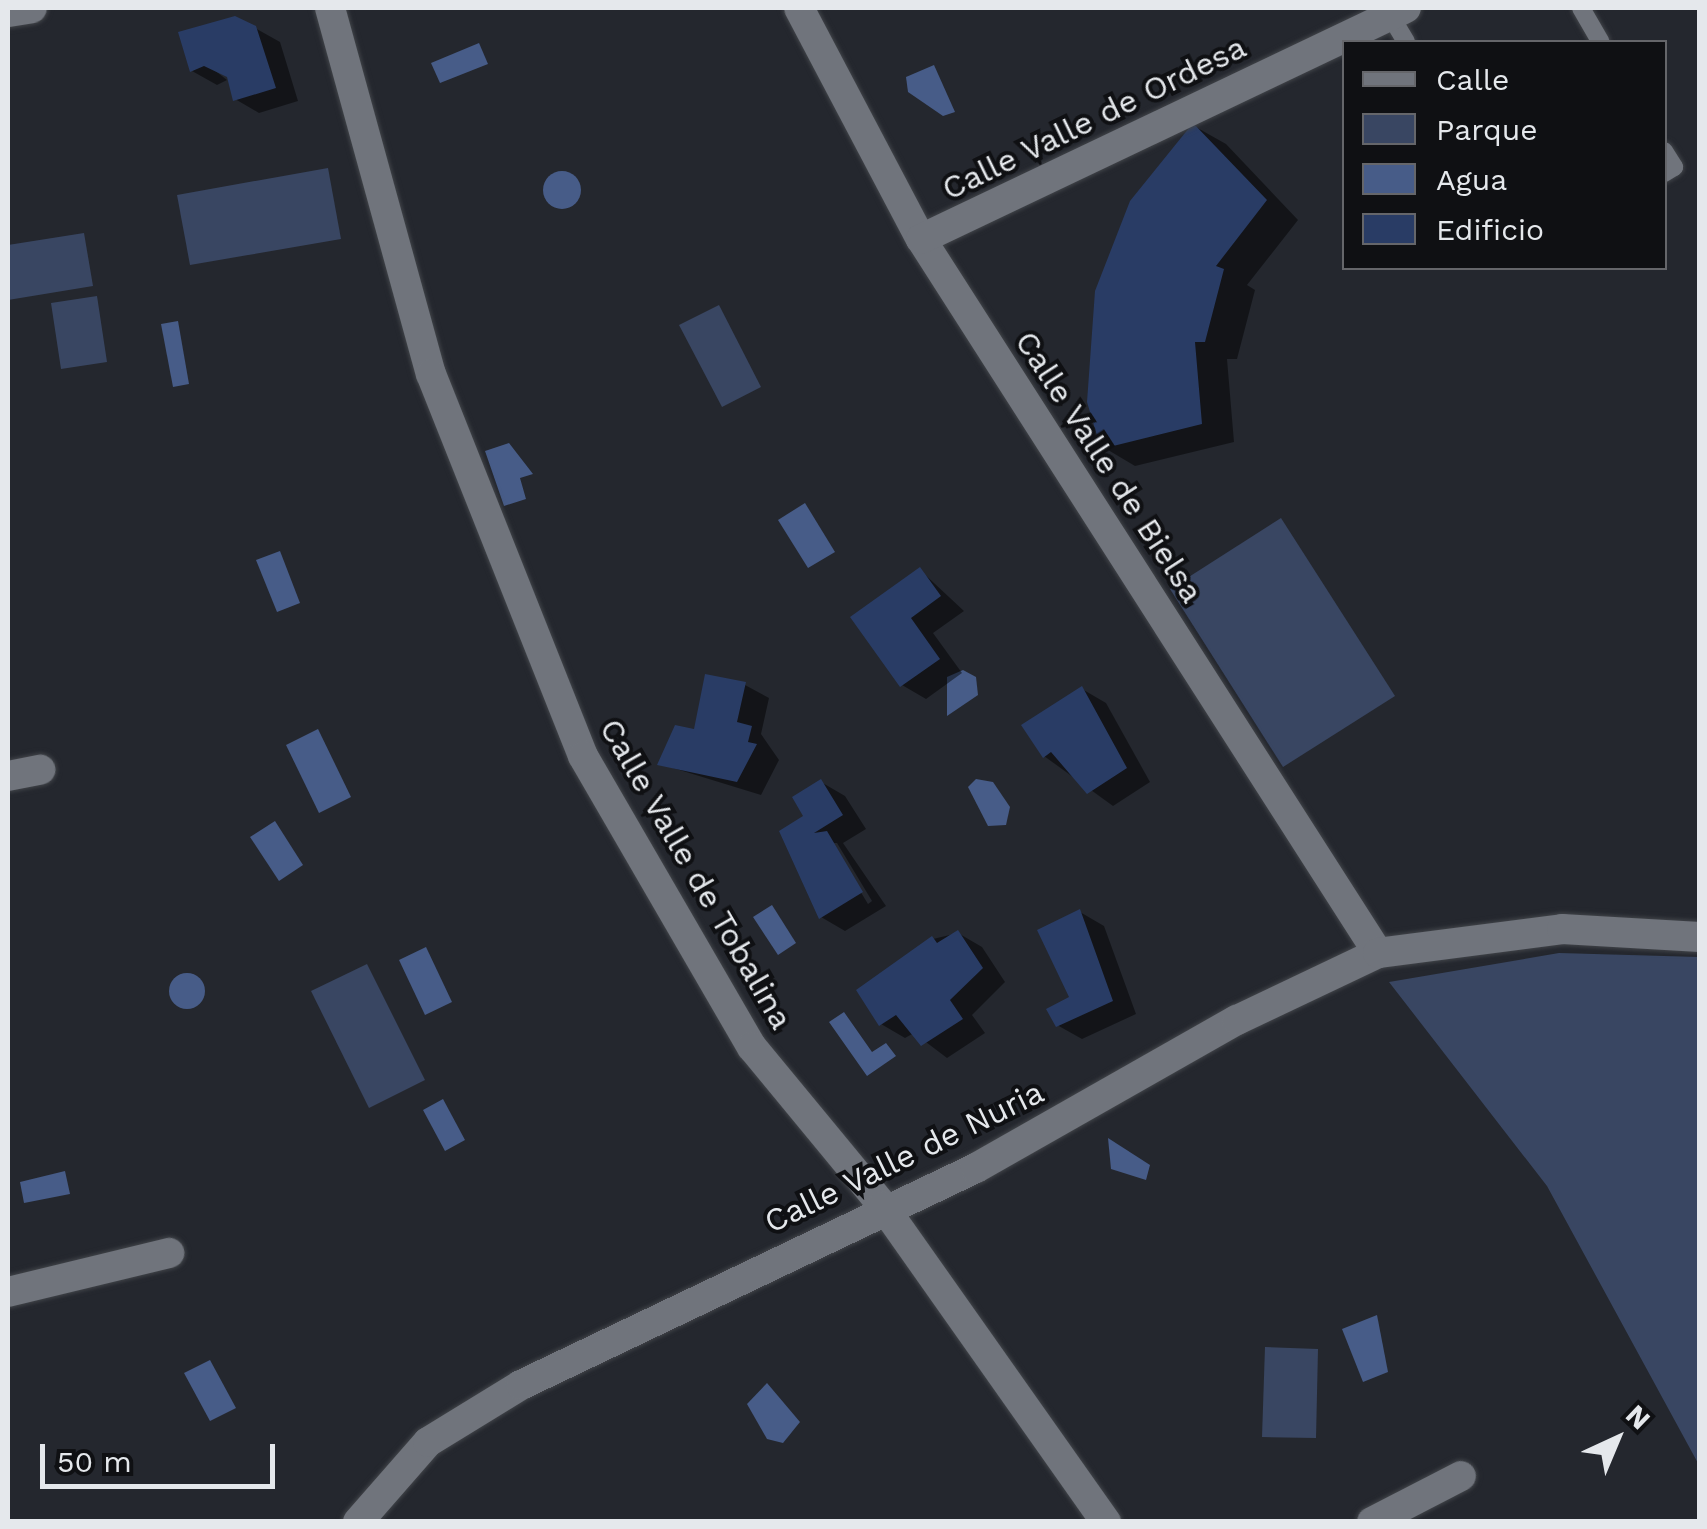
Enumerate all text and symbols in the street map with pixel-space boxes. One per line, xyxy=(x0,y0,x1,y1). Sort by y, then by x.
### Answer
street label: Calle Valle de Ordesa xyxy=(935,27,1253,209)
legend xyxy=(1342,40,1667,270)
text: Calle xyxy=(1436,62,1509,97)
text: Parque xyxy=(1436,112,1538,147)
text: Agua xyxy=(1436,162,1507,197)
text: Edificio xyxy=(1436,212,1544,247)
street label: Calle Valle de Bielsa xyxy=(1007,324,1211,610)
street label: Calle Valle de Tobalina xyxy=(591,711,801,1037)
street label: Calle Valle de Nuria xyxy=(758,1072,1050,1242)
north arrow xyxy=(1567,1389,1667,1489)
text: N xyxy=(1619,1398,1657,1436)
scale bar xyxy=(45,1424,280,1486)
text: 50 m xyxy=(57,1444,132,1479)

